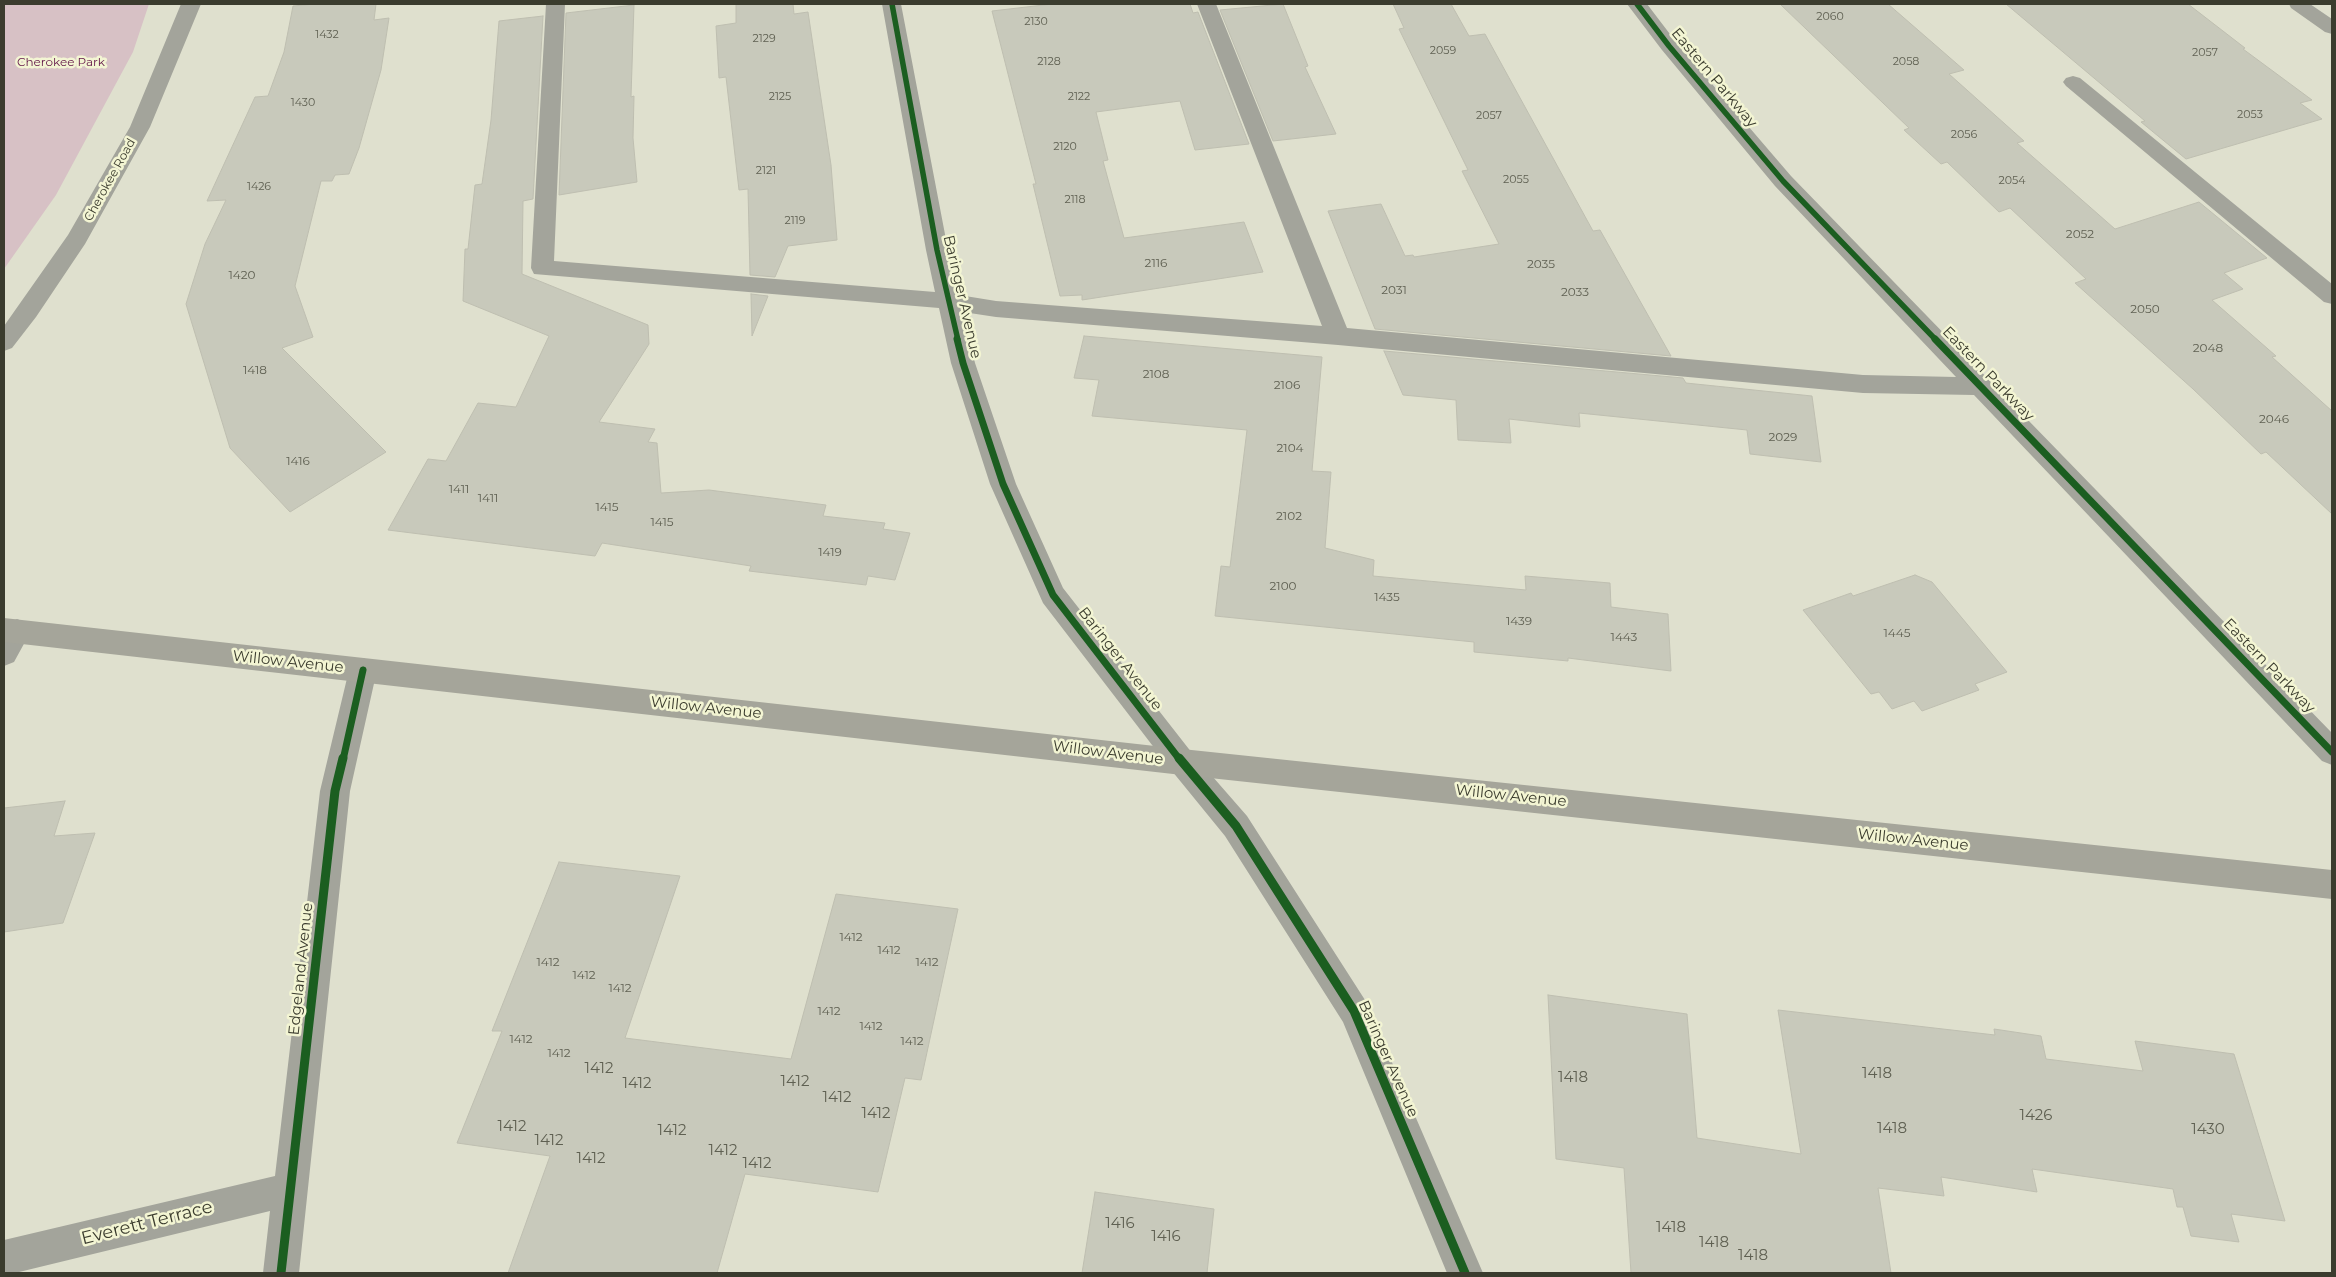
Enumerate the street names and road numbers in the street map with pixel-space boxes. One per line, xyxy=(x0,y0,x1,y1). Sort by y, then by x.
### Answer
street label: Eastern Parkway xyxy=(1667,25,1761,131)
street label: Cherokee Road xyxy=(81,136,139,224)
street label: Baringer Avenue xyxy=(939,234,985,360)
street label: Eastern Parkway xyxy=(1938,323,2038,425)
street label: Baringer Avenue xyxy=(1074,604,1166,714)
street label: Eastern Parkway xyxy=(2219,615,2319,717)
street label: Willow Avenue xyxy=(232,647,344,677)
street label: Willow Avenue xyxy=(650,693,762,723)
street label: Willow Avenue xyxy=(1052,737,1164,769)
street label: Willow Avenue xyxy=(1455,781,1567,811)
street label: Willow Avenue xyxy=(1857,825,1969,855)
street label: Edgeland Avenue xyxy=(285,902,317,1036)
street label: Baringer Avenue xyxy=(1354,998,1422,1120)
street label: Everett Terrace xyxy=(79,1196,215,1250)

